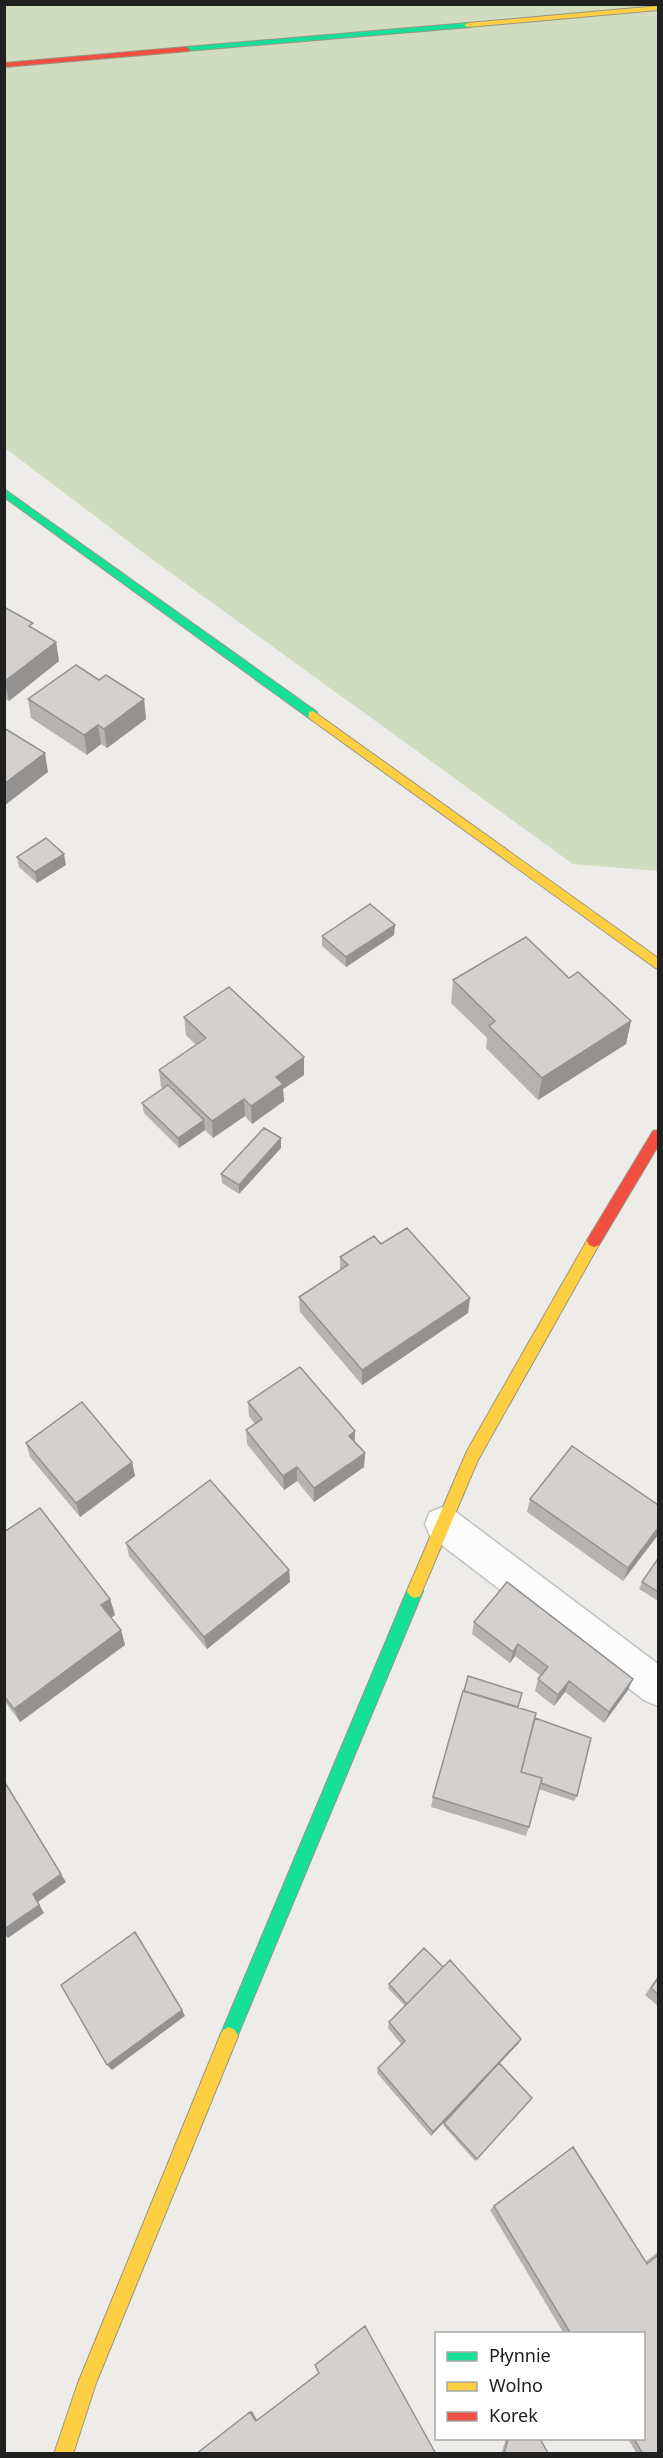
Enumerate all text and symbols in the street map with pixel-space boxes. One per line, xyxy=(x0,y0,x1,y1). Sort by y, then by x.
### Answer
legend xyxy=(435,2332,645,2440)
text: Płynnie xyxy=(489,2343,551,2367)
text: Wolno xyxy=(489,2373,543,2397)
text: Korek xyxy=(489,2403,538,2427)

